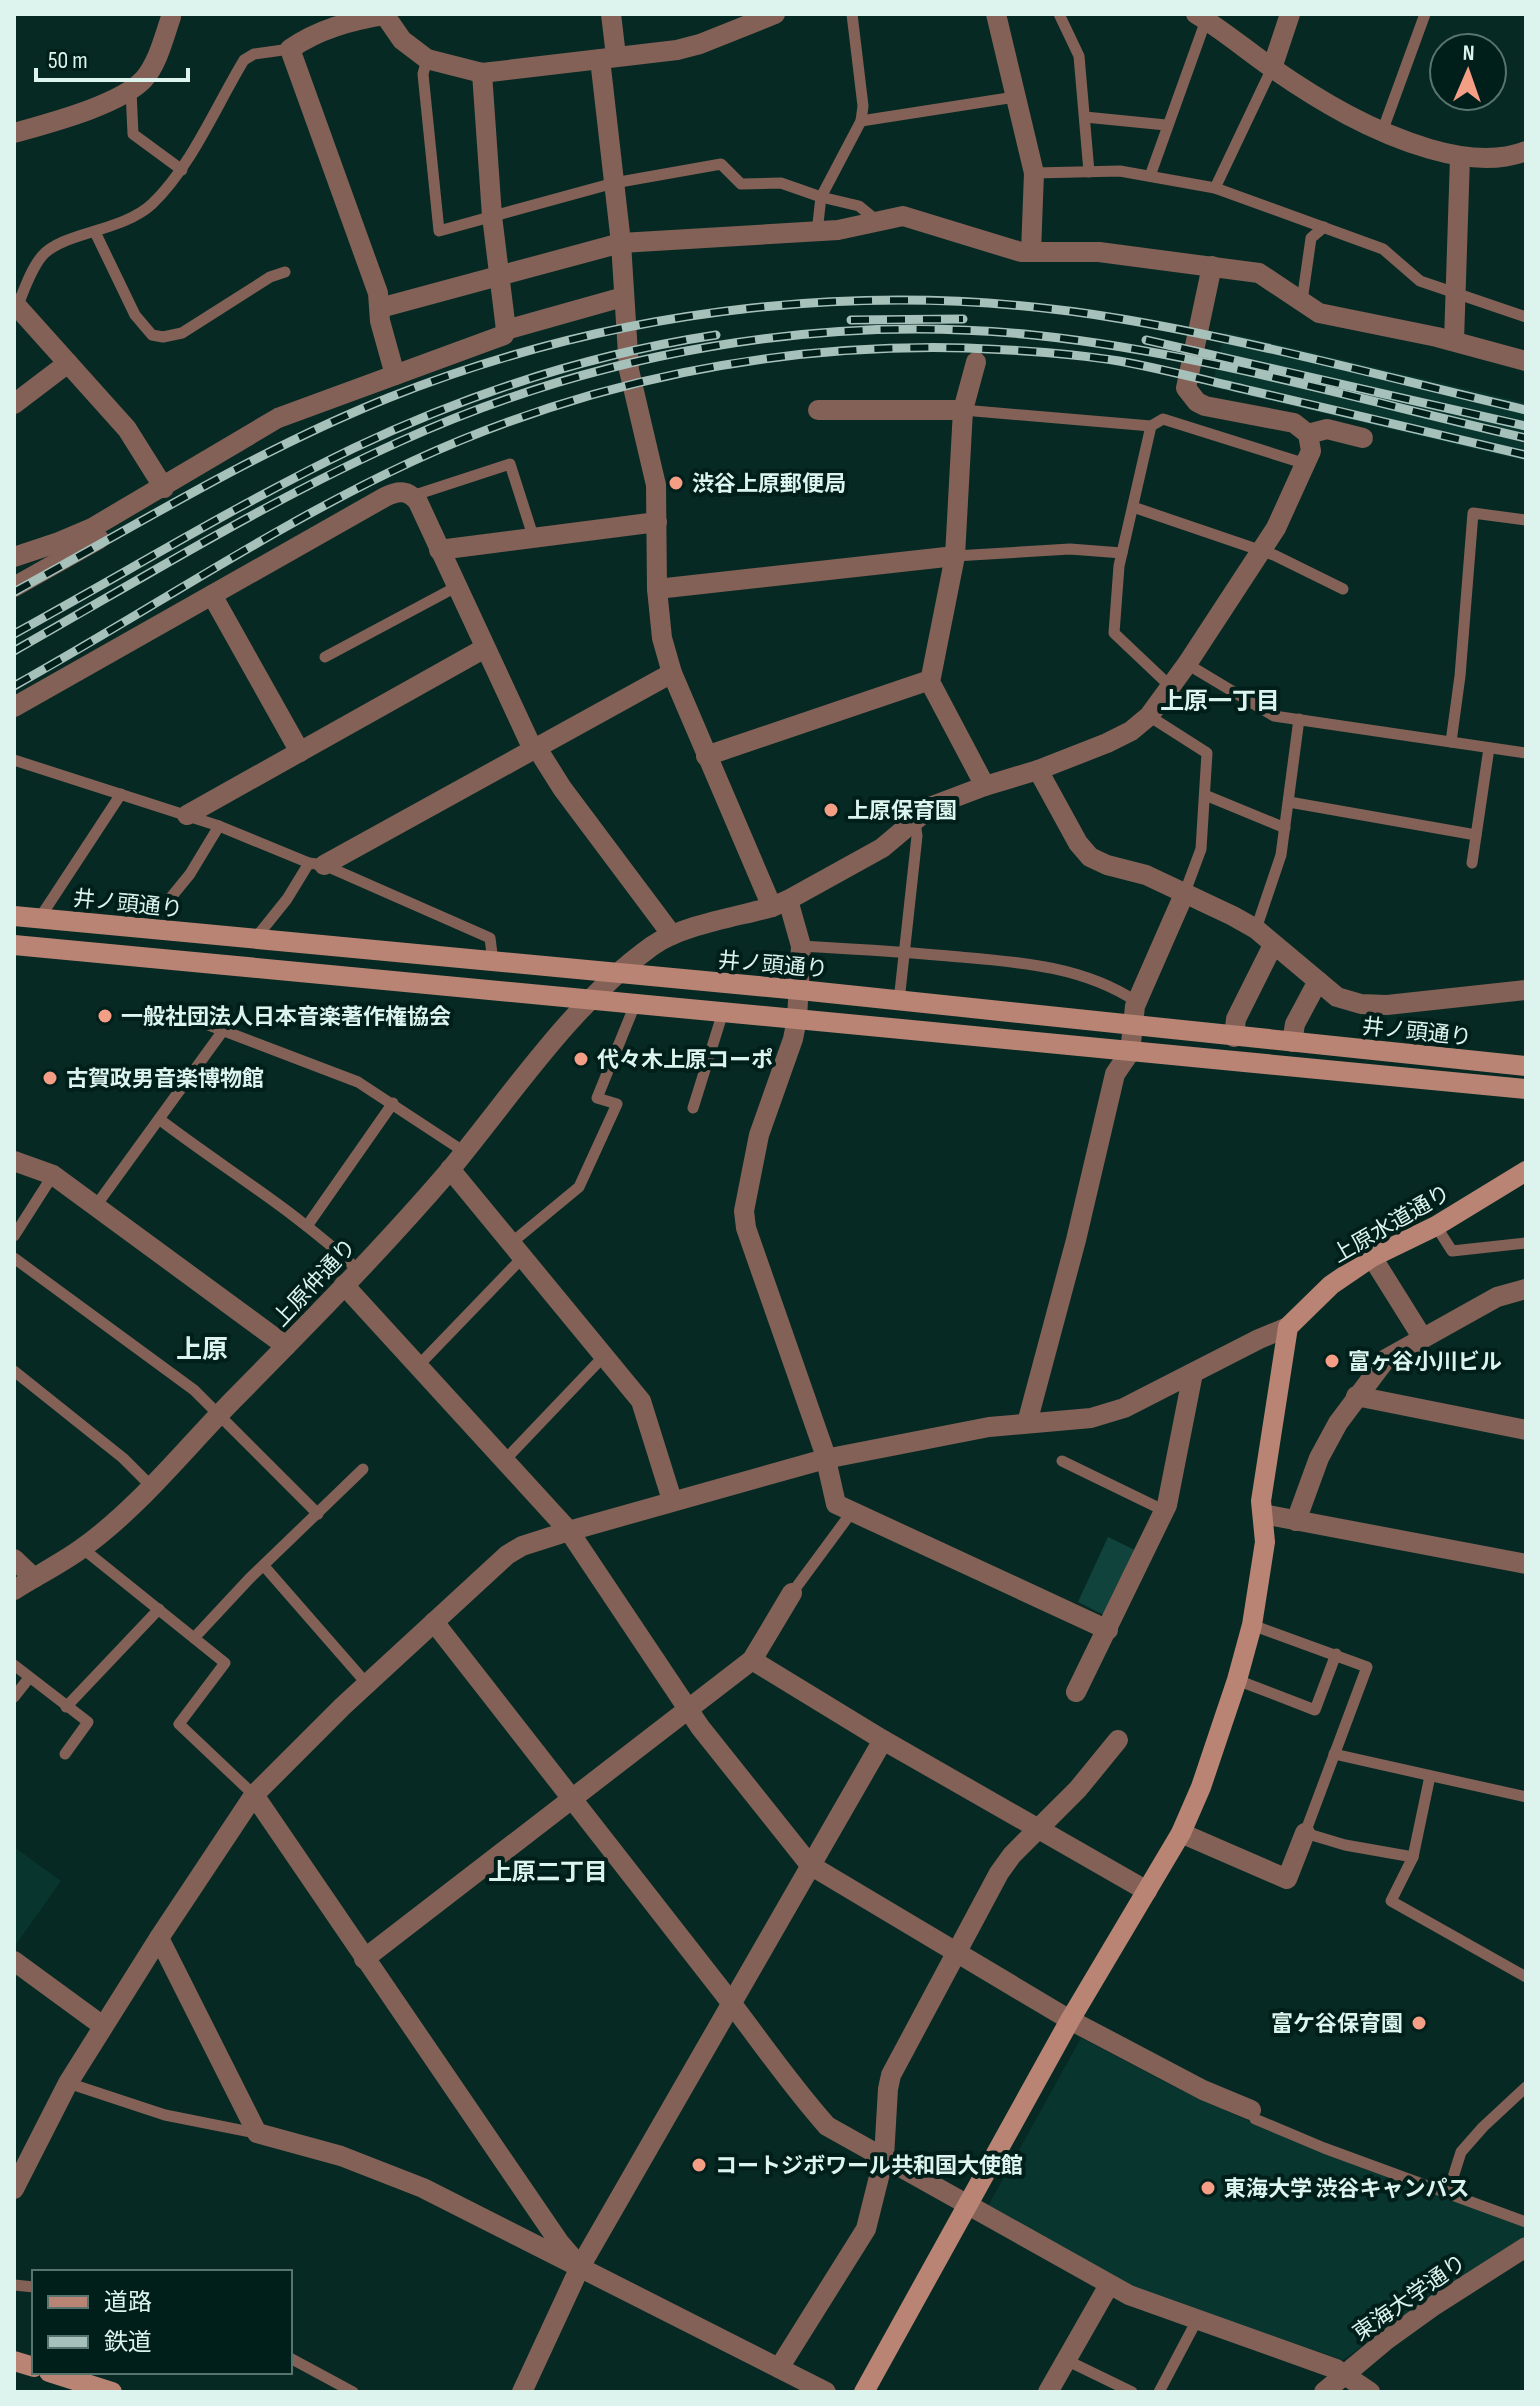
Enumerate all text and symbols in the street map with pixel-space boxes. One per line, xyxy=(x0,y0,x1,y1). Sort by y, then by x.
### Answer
scale bar xyxy=(36,32,188,82)
north arrow xyxy=(1428,32,1508,112)
text: N xyxy=(1462,40,1475,67)
text: 50 m xyxy=(48,46,88,75)
place label: 渋谷上原郵便局 xyxy=(692,471,846,498)
marker: 渋谷上原郵便局 xyxy=(667,474,685,492)
district label: 上原一丁目 xyxy=(1160,687,1280,716)
place label: 上原保育園 xyxy=(847,798,957,825)
marker: 上原保育園 xyxy=(822,801,840,819)
street label: 井ノ頭通り xyxy=(72,885,184,924)
street label: 井ノ頭通り xyxy=(717,947,829,984)
place label: 一般社団法人日本音楽著作権協会 xyxy=(121,1004,451,1031)
marker: 一般社団法人日本音楽著作権協会 xyxy=(96,1007,114,1025)
street label: 井ノ頭通り xyxy=(1361,1013,1473,1052)
place label: 代々木上原コーポ xyxy=(597,1047,773,1074)
marker: 代々木上原コーポ xyxy=(572,1050,590,1068)
place label: 古賀政男音楽博物館 xyxy=(66,1066,264,1093)
marker: 古賀政男音楽博物館 xyxy=(41,1069,59,1087)
street label: 上原水道通り xyxy=(1328,1180,1456,1269)
street label: 上原仲通り xyxy=(268,1234,362,1332)
district label: 上原 xyxy=(176,1335,228,1366)
place label: 富ヶ谷小川ビル xyxy=(1348,1349,1502,1376)
marker: 富ヶ谷小川ビル xyxy=(1323,1352,1341,1370)
district label: 上原二丁目 xyxy=(488,1858,608,1887)
place label: 富ケ谷保育園 xyxy=(1271,2011,1403,2038)
marker: 富ケ谷保育園 xyxy=(1410,2014,1428,2032)
place label: コートジボワール共和国大使館 xyxy=(715,2153,1023,2180)
marker: コートジボワール共和国大使館 xyxy=(690,2156,708,2174)
place label: 東海大学 渋谷キャンパス xyxy=(1224,2176,1469,2203)
marker: 東海大学 渋谷キャンパス xyxy=(1199,2179,1217,2197)
street label: 東海大学通り xyxy=(1348,2249,1472,2347)
legend xyxy=(32,2270,292,2374)
text: 道路 xyxy=(104,2288,152,2317)
text: 鉄道 xyxy=(104,2328,152,2357)

